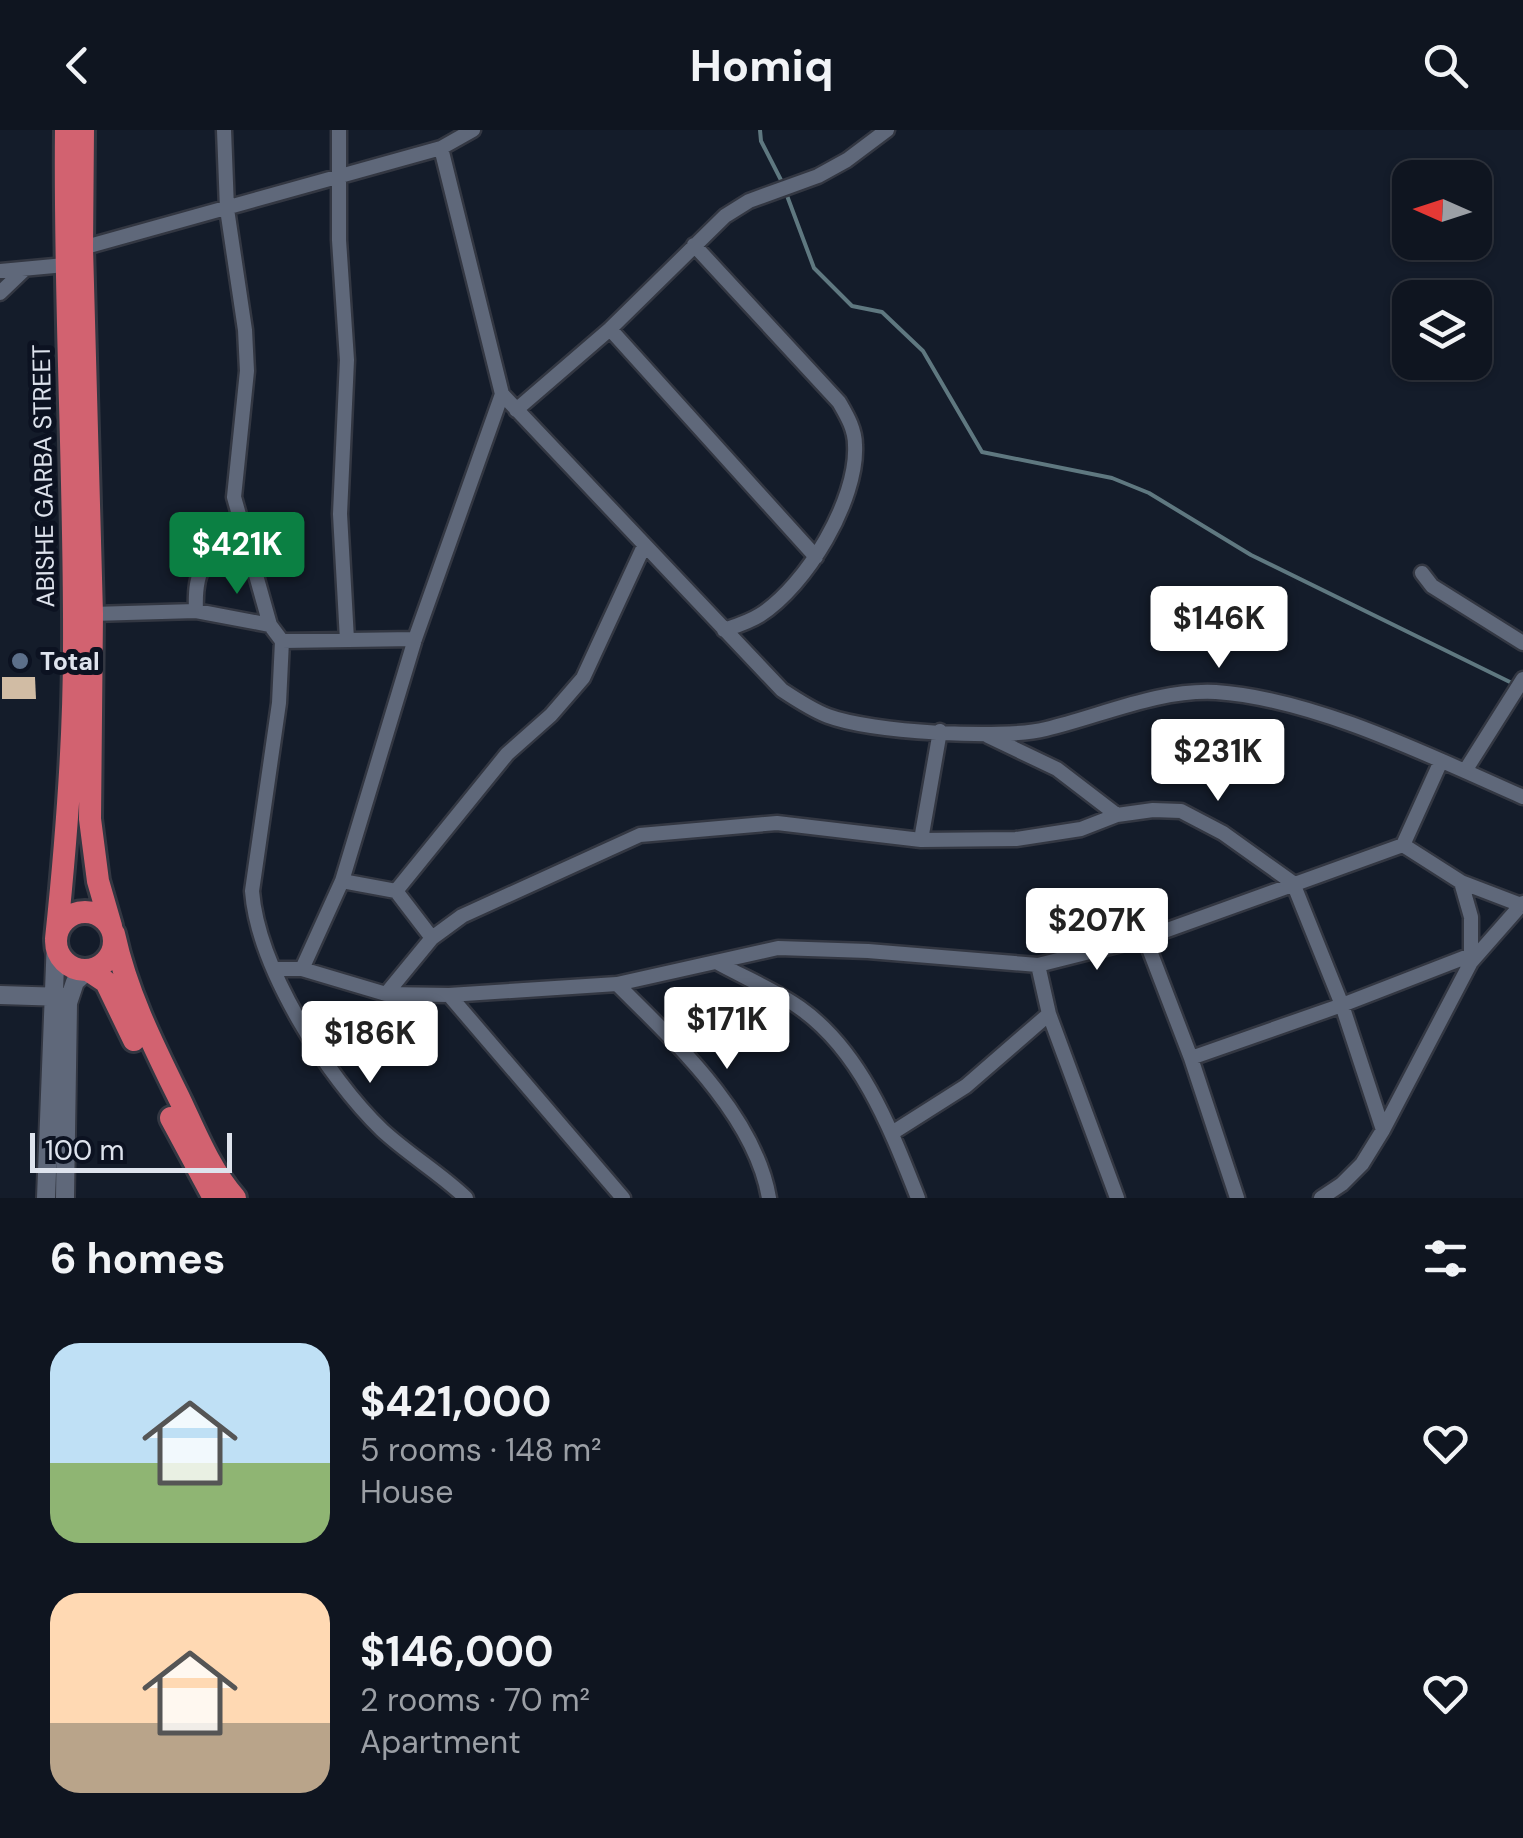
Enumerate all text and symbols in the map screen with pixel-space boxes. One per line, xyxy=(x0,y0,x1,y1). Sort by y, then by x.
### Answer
text: Homiq xyxy=(690,36,833,95)
icon: back xyxy=(50,38,105,93)
icon: search xyxy=(1418,38,1473,93)
north arrow xyxy=(1392,160,1492,260)
map controls xyxy=(1392,160,1492,380)
button: layers xyxy=(1392,280,1492,380)
street label: ABISHE GARBA STREET xyxy=(25,344,62,608)
pin: $421K xyxy=(167,512,307,597)
text: $421K xyxy=(191,523,283,565)
pin: $146K xyxy=(1149,586,1289,671)
text: $146K xyxy=(1173,597,1265,639)
place label: Total xyxy=(40,645,100,678)
marker: Total xyxy=(9,650,31,672)
pin: $231K xyxy=(1148,719,1288,804)
text: $231K xyxy=(1173,730,1263,772)
pin: $207K xyxy=(1027,888,1167,973)
text: $207K xyxy=(1048,899,1146,941)
pin: $171K xyxy=(657,987,797,1072)
text: $171K xyxy=(686,998,768,1040)
pin: $186K xyxy=(300,1001,440,1086)
text: $186K xyxy=(324,1012,416,1054)
scale bar xyxy=(30,1128,232,1172)
text: 100 m xyxy=(45,1132,124,1169)
text: 6 homes xyxy=(50,1231,225,1286)
icon: filters xyxy=(1418,1231,1473,1286)
text: $421,000 xyxy=(360,1374,551,1429)
icon: home xyxy=(130,1383,250,1503)
icon: heart xyxy=(1418,1416,1473,1471)
text: 5 rooms · 148 m² xyxy=(360,1429,602,1471)
text: House xyxy=(360,1471,453,1513)
text: $146,000 xyxy=(360,1624,554,1679)
icon: home xyxy=(130,1633,250,1753)
icon: heart xyxy=(1418,1666,1473,1721)
text: 2 rooms · 70 m² xyxy=(360,1679,590,1721)
text: Apartment xyxy=(360,1721,521,1763)

